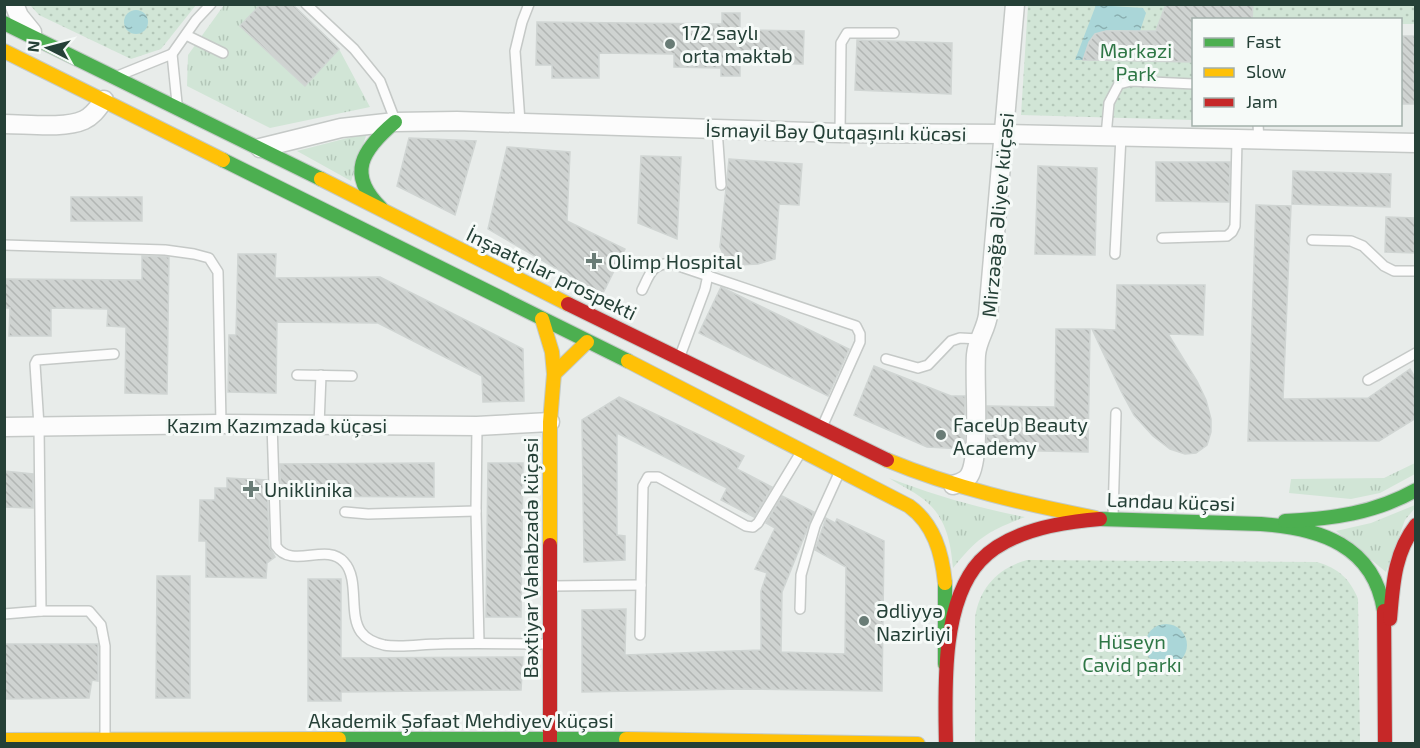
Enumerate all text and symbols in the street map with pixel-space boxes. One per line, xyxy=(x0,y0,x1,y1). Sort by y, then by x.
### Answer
north arrow xyxy=(18,18,78,78)
legend xyxy=(1192,18,1402,126)
place label: 172 saylı orta məktəb xyxy=(682,20,793,67)
text: Fast xyxy=(1246,30,1281,52)
marker: 172 saylı orta məktəb xyxy=(663,37,677,51)
park label: Mərkəzi Park xyxy=(1100,38,1172,85)
text: N xyxy=(23,40,43,53)
text: Slow xyxy=(1246,60,1287,82)
text: Jam xyxy=(1246,90,1278,112)
street label: Mirzəağa Əliyev küçəsi xyxy=(976,112,1019,318)
street label: İsmayil Bəy Qutqaşınlı kücəsi xyxy=(705,117,967,146)
street label: İnşaatçılar prospekti xyxy=(463,221,641,326)
place label: Olimp Hospital xyxy=(608,249,742,273)
marker: Olimp Hospital xyxy=(585,252,603,270)
place label: FaceUp Beauty Academy xyxy=(953,412,1088,459)
street label: Kazım Kazımzadə küçəsi xyxy=(167,413,387,438)
marker: FaceUp Beauty Academy xyxy=(934,428,948,442)
street label: Bəxtiyar Vahabzadə küçəsi xyxy=(518,438,543,678)
place label: Uniklinika xyxy=(264,477,353,501)
marker: Uniklinika xyxy=(242,480,260,498)
street label: Landau küçəsi xyxy=(1106,487,1236,516)
place label: Ədliyyə Nazirliyi xyxy=(876,598,951,645)
marker: Ədliyyə Nazirliyi xyxy=(857,614,871,628)
park label: Hüseyn Cavid parkı xyxy=(1082,629,1182,676)
street label: Akademik Şəfaət Mehdiyev küçəsi xyxy=(308,708,614,733)

